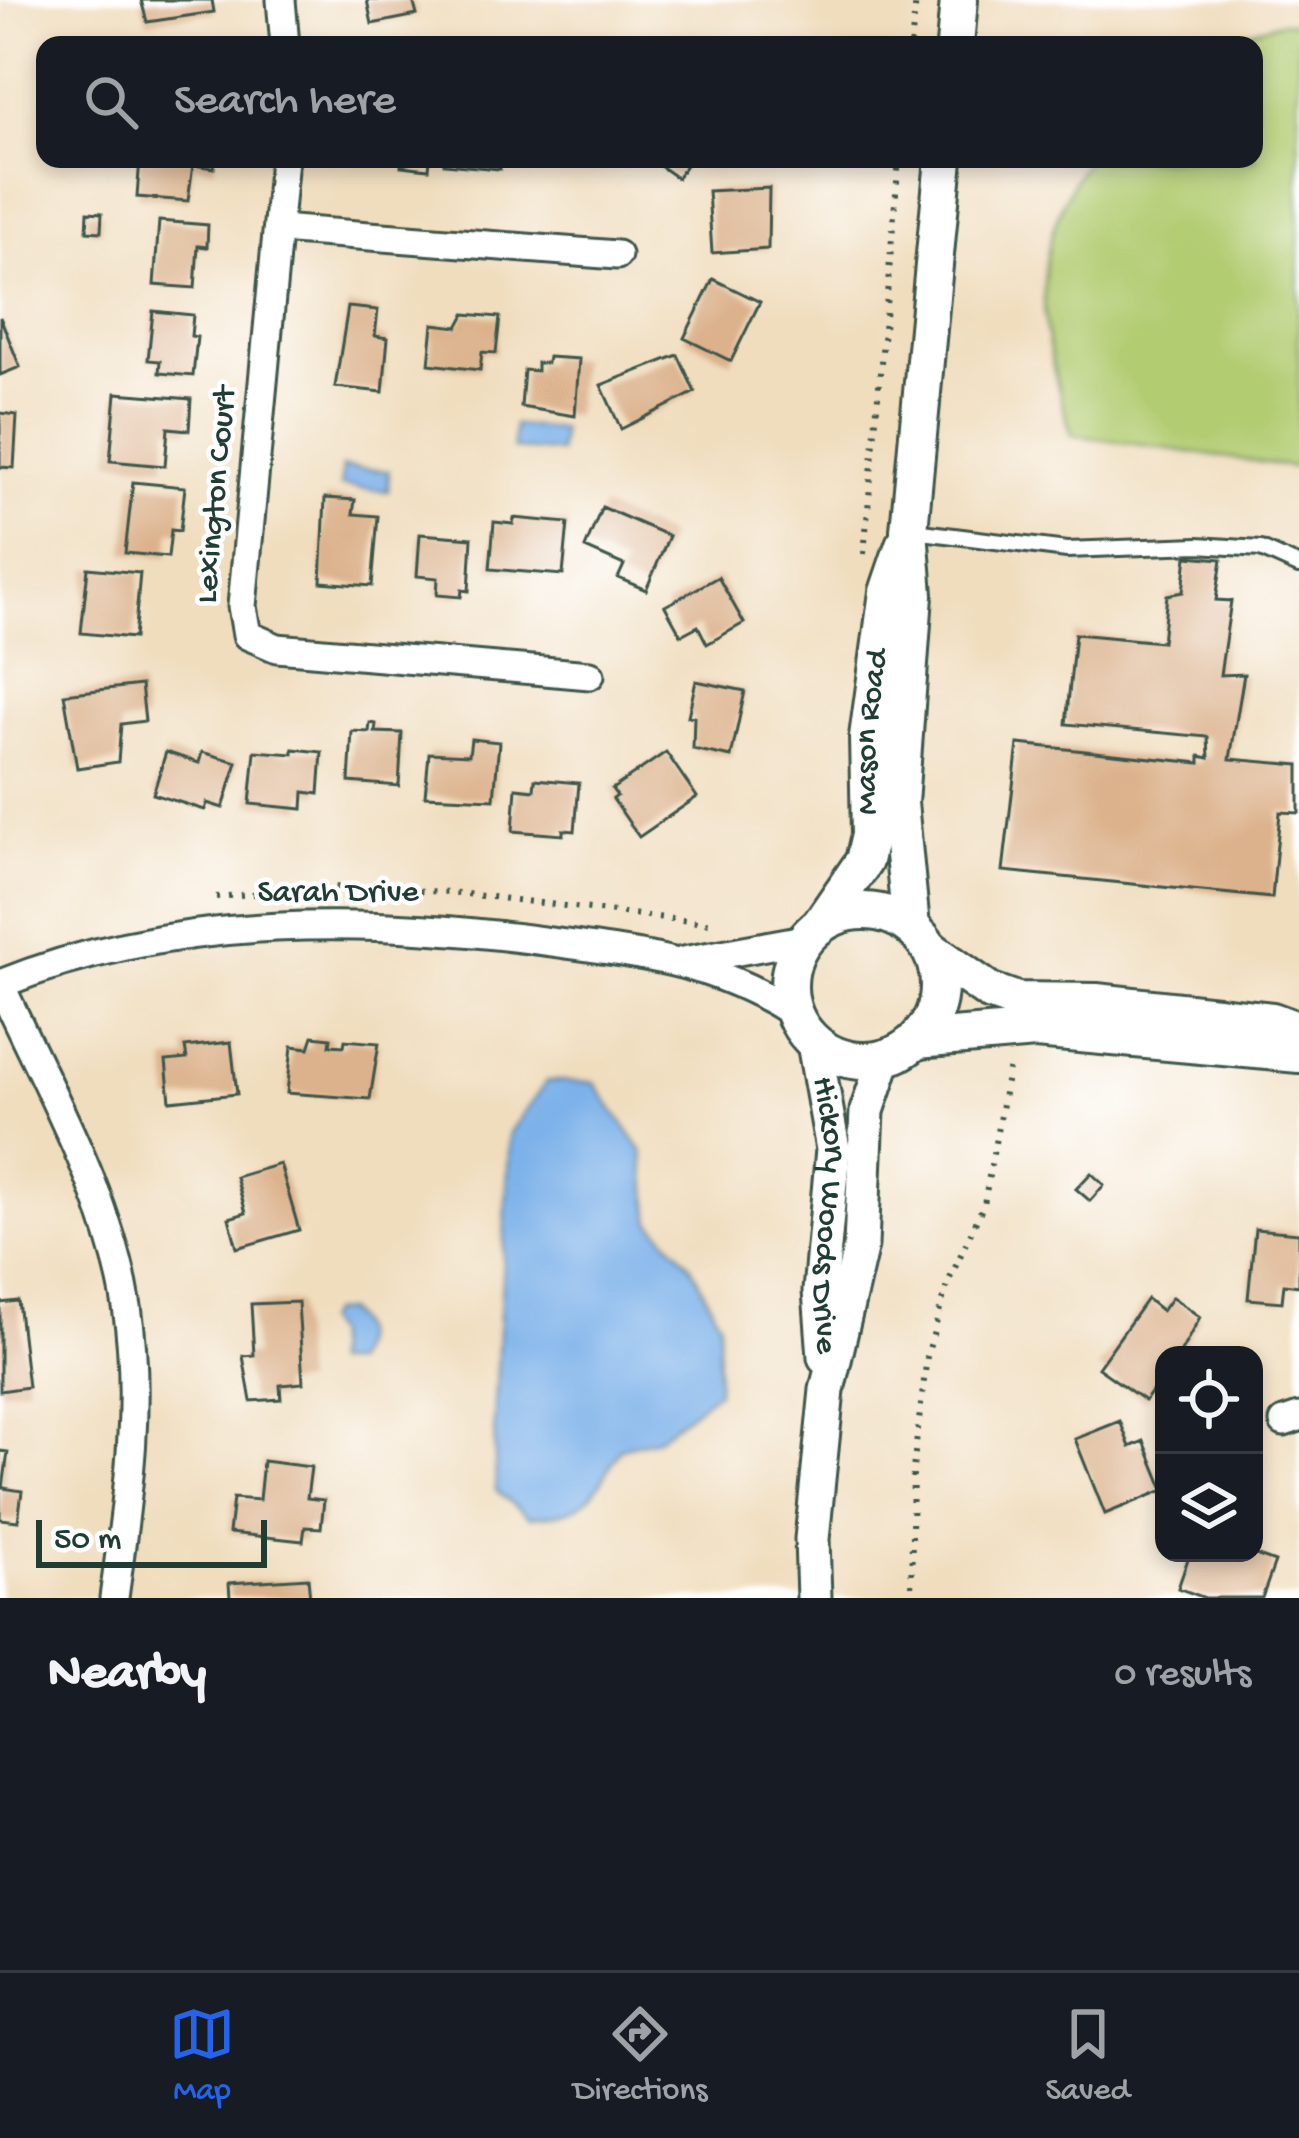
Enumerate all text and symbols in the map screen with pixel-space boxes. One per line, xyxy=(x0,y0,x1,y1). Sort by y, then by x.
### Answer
search box xyxy=(36,36,1263,168)
icon: search xyxy=(78,69,144,135)
text: Search here xyxy=(174,76,396,129)
street label: Lexington Court xyxy=(190,382,247,605)
street label: Mason Road xyxy=(848,644,899,815)
street label: Sarah Drive xyxy=(257,875,420,913)
street label: Hickory Woods Drive xyxy=(800,1074,852,1356)
map controls xyxy=(1155,1346,1263,1562)
button: locate xyxy=(1155,1346,1263,1454)
button: layers xyxy=(1155,1454,1263,1562)
scale bar xyxy=(36,1514,267,1567)
text: 50 m xyxy=(54,1522,121,1560)
text: Nearby xyxy=(48,1646,206,1706)
text: 0 results xyxy=(1114,1653,1251,1699)
tab: Map xyxy=(169,2001,235,2111)
tab: Directions xyxy=(573,2001,707,2111)
tab: Saved xyxy=(1045,2001,1130,2111)

